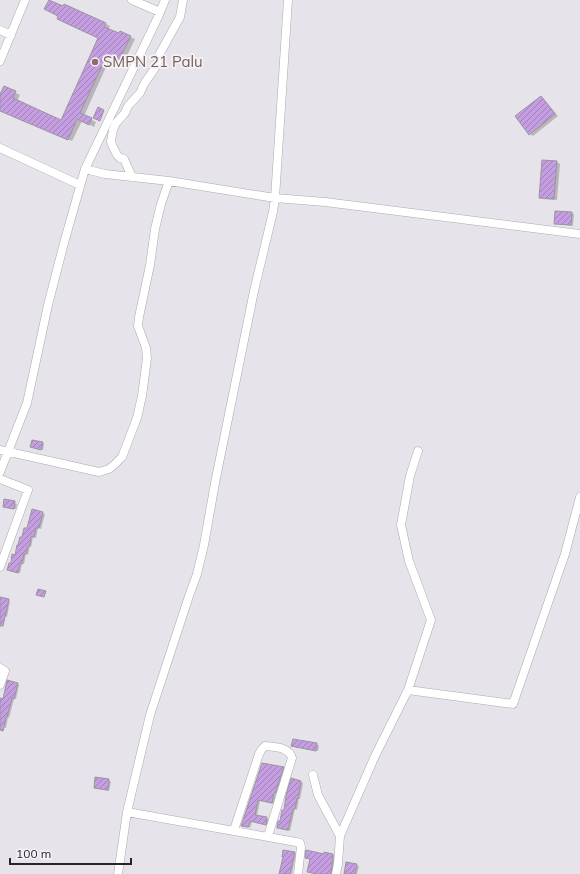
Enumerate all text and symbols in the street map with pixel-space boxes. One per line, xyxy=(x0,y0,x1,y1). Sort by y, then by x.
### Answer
place label: SMPN 21 Palu xyxy=(103,52,203,71)
marker: SMPN 21 Palu xyxy=(90,57,100,67)
scale bar xyxy=(10,840,131,866)
text: 100 m xyxy=(16,846,51,861)

